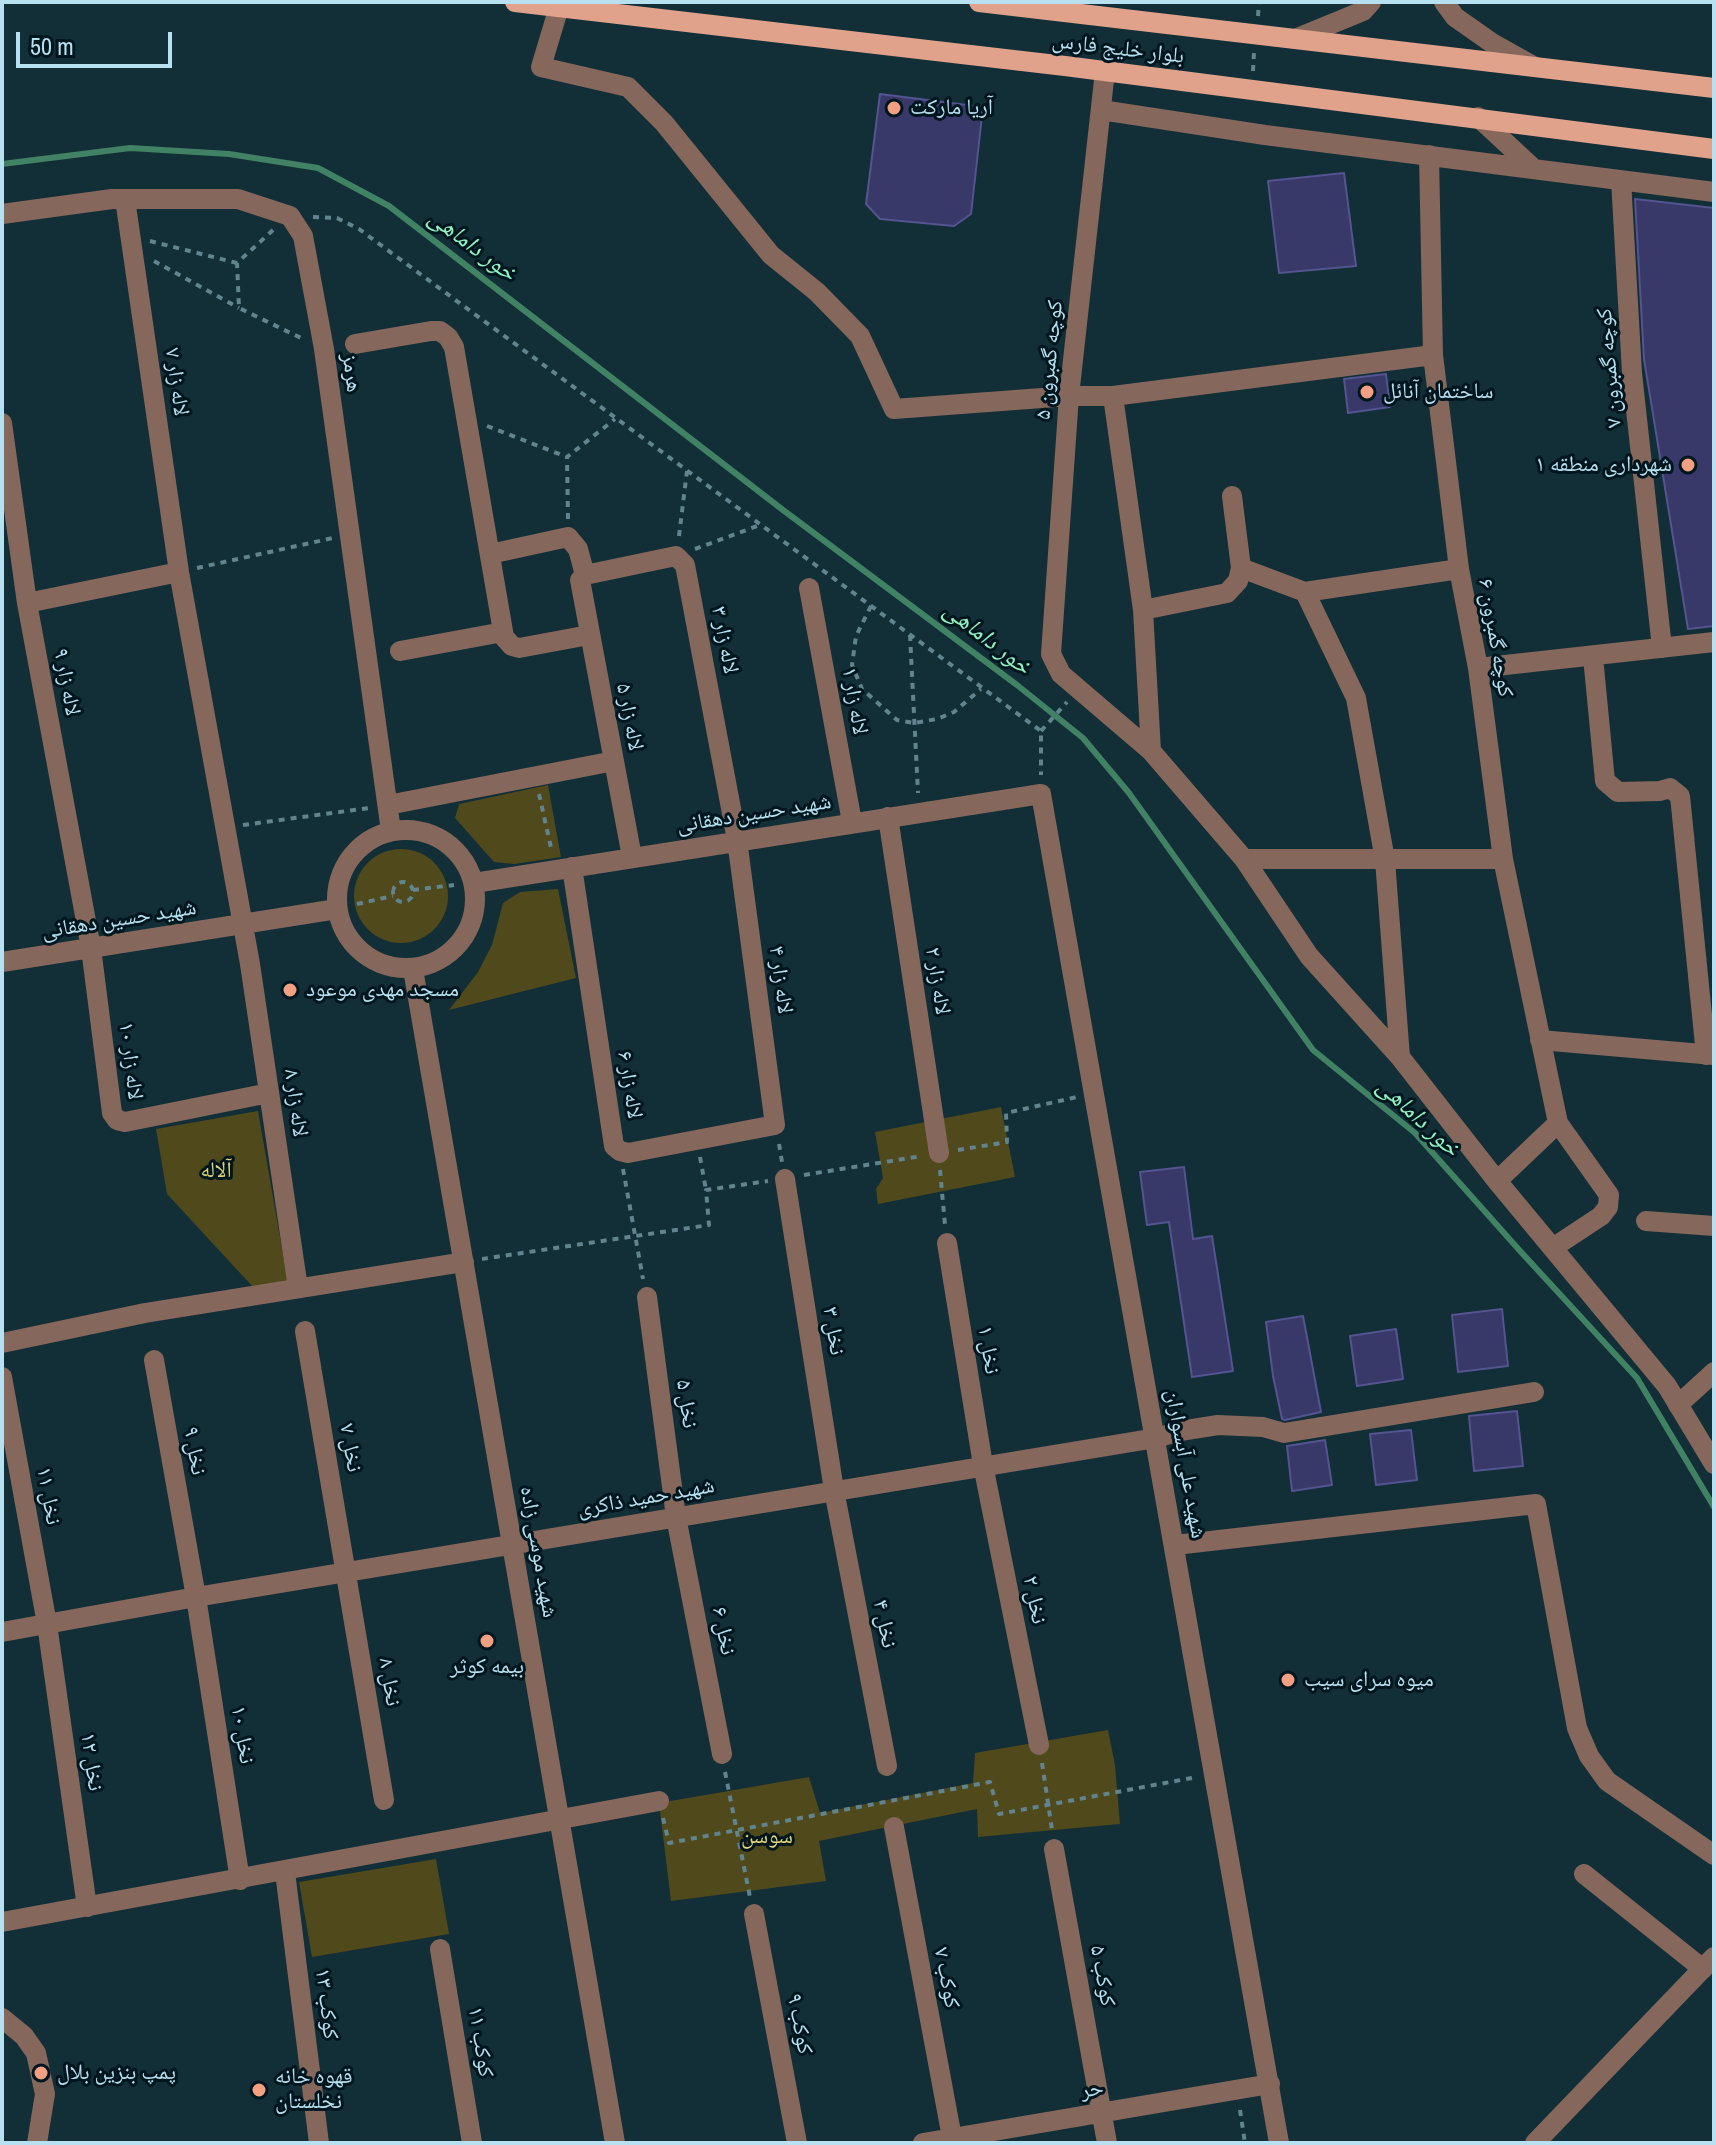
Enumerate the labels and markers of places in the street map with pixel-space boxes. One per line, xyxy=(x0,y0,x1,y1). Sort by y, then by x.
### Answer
place label: آریا مارکت xyxy=(910,95,993,121)
marker: آریا مارکت xyxy=(885,99,903,117)
place label: ساختمان آنائل xyxy=(1383,379,1493,405)
marker: ساختمان آنائل xyxy=(1358,383,1376,401)
place label: شهرداری منطقه ۱ xyxy=(1535,452,1672,478)
marker: شهرداری منطقه ۱ xyxy=(1679,456,1697,474)
place label: مسجد مهدی موعود xyxy=(306,977,459,1003)
marker: مسجد مهدی موعود xyxy=(281,981,299,999)
marker: بیمه کوثر xyxy=(478,1632,496,1650)
place label: بیمه کوثر xyxy=(450,1654,524,1680)
place label: میوه سرای سیب xyxy=(1304,1667,1434,1693)
marker: میوه سرای سیب xyxy=(1279,1671,1297,1689)
place label: پمپ بنزین بلال xyxy=(57,2060,176,2086)
marker: پمپ بنزین بلال xyxy=(32,2064,50,2082)
place label: قهوه خانه نخلستان xyxy=(275,2064,352,2116)
marker: قهوه خانه نخلستان xyxy=(250,2081,268,2099)

